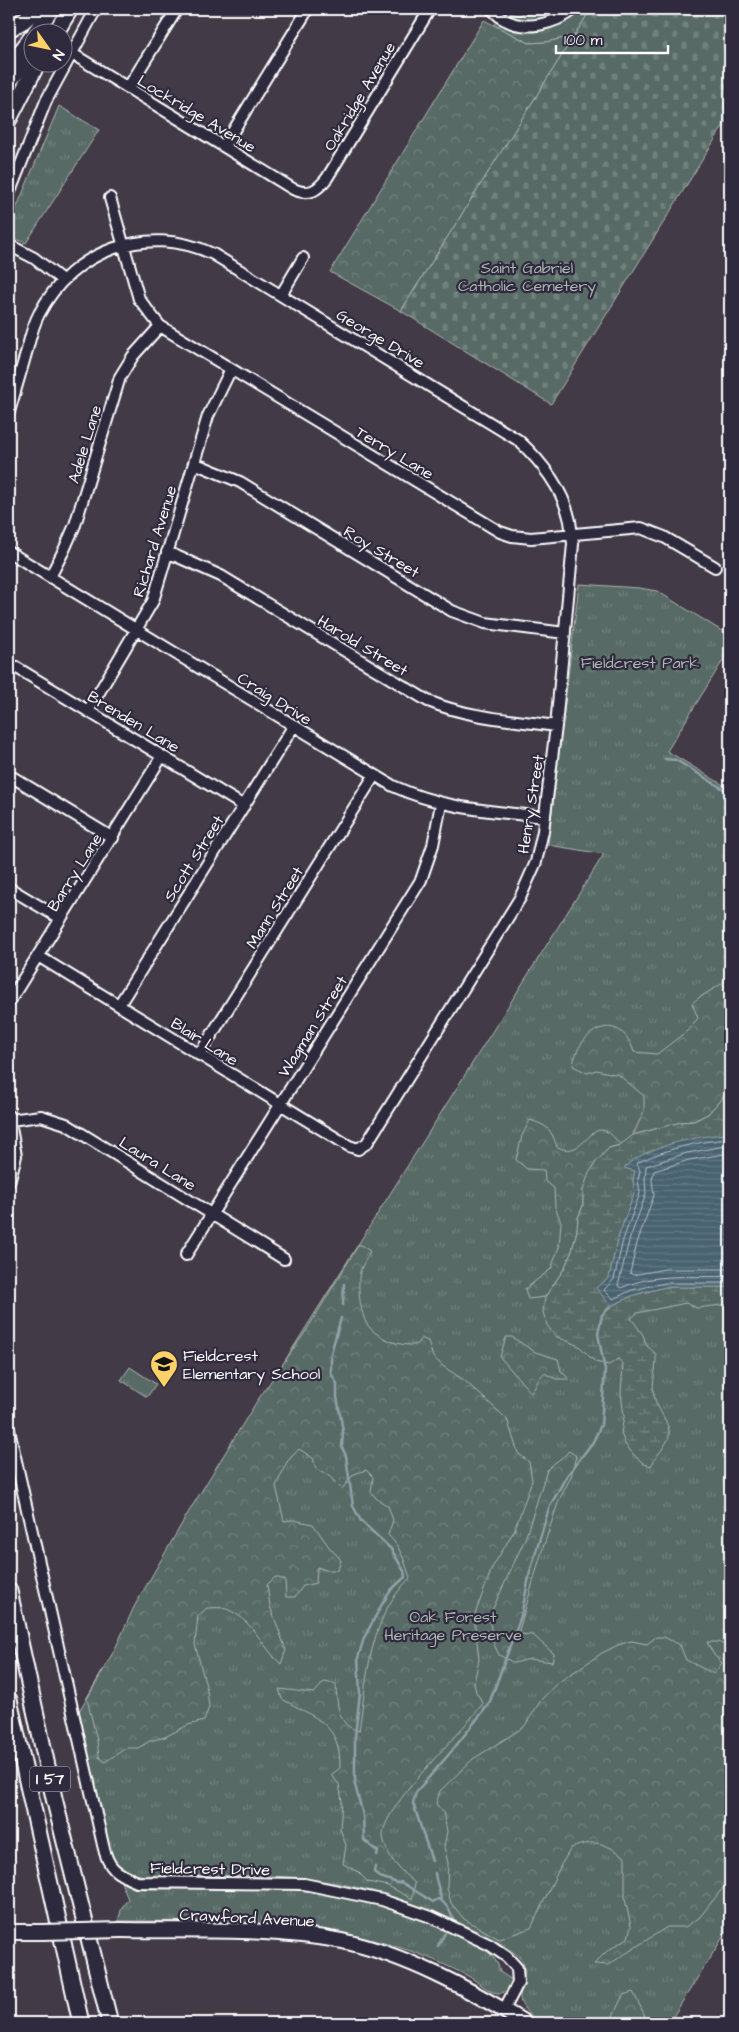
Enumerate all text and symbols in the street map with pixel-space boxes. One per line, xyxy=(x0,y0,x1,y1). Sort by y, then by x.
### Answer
north arrow xyxy=(22,22,72,72)
scale bar xyxy=(556,22,669,54)
text: 100 m xyxy=(564,30,603,51)
street label: Oakridge Avenue xyxy=(319,38,402,156)
text: N xyxy=(47,45,69,64)
street label: Lockridge Avenue xyxy=(133,70,260,159)
park label: Saint Gabriel Catholic Cemetery xyxy=(458,257,596,298)
street label: George Drive xyxy=(332,304,429,375)
street label: Adele Lane xyxy=(63,402,107,486)
street label: Terry Lane xyxy=(351,421,438,486)
street label: Richard Avenue xyxy=(128,483,182,600)
street label: Roy Street xyxy=(339,521,424,584)
street label: Harold Street xyxy=(313,610,412,682)
park label: Fieldcrest Park xyxy=(581,652,699,674)
street label: Craig Drive xyxy=(233,667,316,731)
street label: Brenden Lane xyxy=(83,686,184,758)
street label: Henry Street xyxy=(512,753,551,855)
street label: Scott Street xyxy=(159,811,229,906)
street label: Barry Lane xyxy=(42,829,109,916)
street label: Mann Street xyxy=(241,862,309,953)
street label: Wagman Street xyxy=(273,971,354,1082)
street label: Blair Lane xyxy=(167,1012,243,1071)
street label: Laura Lane xyxy=(115,1132,200,1196)
place label: Fieldcrest Elementary School xyxy=(183,1345,320,1386)
school or university icon: Fieldcrest Elementary School xyxy=(149,1349,179,1388)
park label: Oak Forest Heritage Preserve xyxy=(384,1606,522,1647)
road number: I 57 xyxy=(30,1766,70,1792)
street label: Fieldcrest Drive xyxy=(150,1857,270,1881)
street label: Crawford Avenue xyxy=(179,1903,315,1933)

